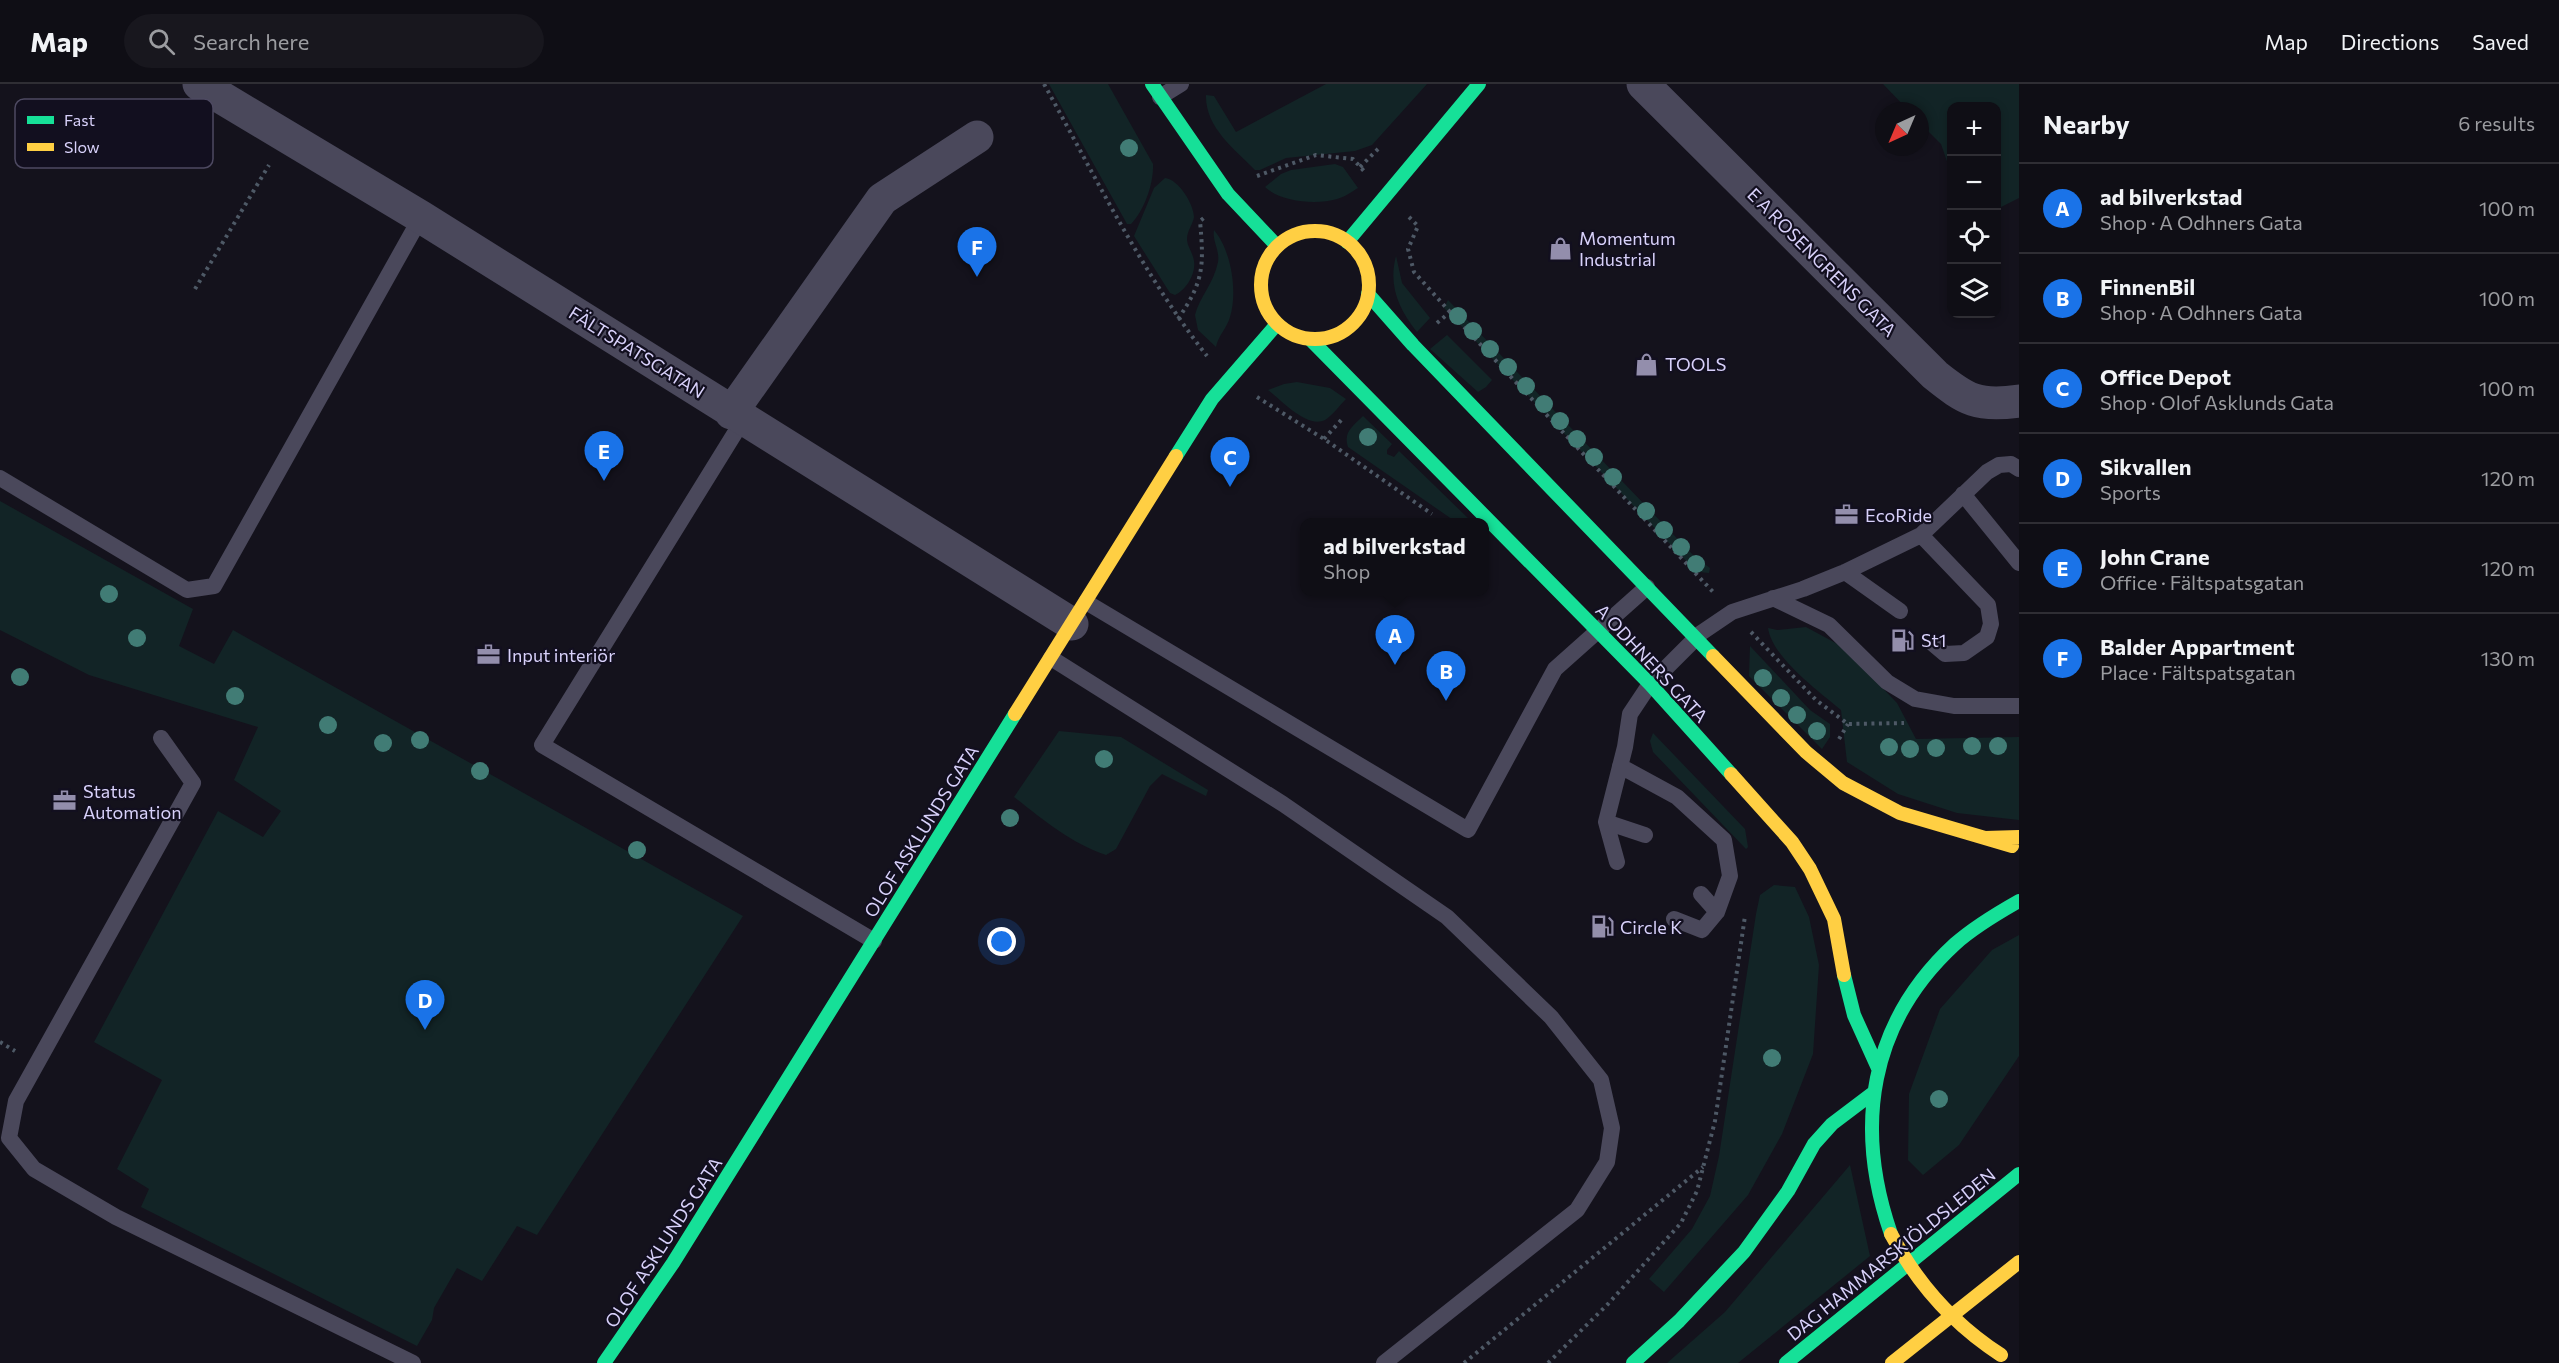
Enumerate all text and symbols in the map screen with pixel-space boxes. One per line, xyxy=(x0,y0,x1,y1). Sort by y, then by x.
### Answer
search box xyxy=(124,14,544,68)
text: Map xyxy=(30,24,88,58)
icon: search xyxy=(145,25,178,58)
text: Search here xyxy=(193,28,309,55)
text: Map xyxy=(2265,29,2308,54)
text: Directions xyxy=(2341,29,2439,54)
text: Saved xyxy=(2472,29,2529,54)
legend xyxy=(15,99,213,168)
north arrow xyxy=(1875,102,1929,156)
map controls xyxy=(1947,102,2001,318)
button: + xyxy=(1947,102,2001,156)
text: Nearby xyxy=(2043,108,2130,139)
text: Fast xyxy=(64,110,95,129)
text: 6 results xyxy=(2458,111,2535,135)
text: Slow xyxy=(64,137,100,156)
button: − xyxy=(1947,156,2001,210)
street label: E A ROSENGRENS GATA xyxy=(1743,183,1901,341)
text: ad bilverkstad xyxy=(2100,183,2242,210)
text: A xyxy=(2055,196,2070,220)
text: 100 m xyxy=(2479,196,2535,220)
button: locate xyxy=(1947,210,2001,264)
text: Shop · A Odhners Gata xyxy=(2100,210,2303,234)
place label: Momentum Industrial xyxy=(1579,227,1676,270)
pin: F xyxy=(958,228,996,277)
shop icon: Momentum Industrial xyxy=(1548,235,1574,261)
button: layers xyxy=(1947,264,2001,318)
text: FinnenBil xyxy=(2100,273,2195,300)
text: B xyxy=(2056,286,2069,310)
text: 100 m xyxy=(2479,286,2535,310)
text: Shop · A Odhners Gata xyxy=(2100,300,2303,324)
street label: FÄLTSPATSGATAN xyxy=(565,301,709,403)
shop icon: TOOLS xyxy=(1634,351,1660,377)
place label: TOOLS xyxy=(1665,353,1726,375)
text: Office Depot xyxy=(2100,363,2231,390)
text: C xyxy=(2056,376,2069,400)
text: 100 m xyxy=(2479,376,2535,400)
text: Shop · Olof Asklunds Gata xyxy=(2100,390,2334,414)
pin: E xyxy=(584,432,624,481)
pin: C xyxy=(1210,438,1250,487)
text: Sikvallen xyxy=(2100,453,2192,480)
text: D xyxy=(2055,466,2070,490)
text: 120 m xyxy=(2481,466,2535,490)
text: Sports xyxy=(2100,480,2161,504)
office icon: EcoRide xyxy=(1834,502,1860,528)
place label: EcoRide xyxy=(1865,504,1932,526)
popup xyxy=(1300,518,1489,596)
text: ad bilverkstad xyxy=(1323,532,1466,559)
text: John Crane xyxy=(2100,543,2210,570)
text: E xyxy=(2057,556,2068,580)
text: 120 m xyxy=(2481,556,2535,580)
text: Shop xyxy=(1323,559,1370,583)
text: Office · Fältspatsgatan xyxy=(2100,570,2304,594)
street label: A ODHNERS GATA xyxy=(1591,599,1713,727)
pin: A xyxy=(1376,616,1414,665)
fuel station icon: St1 xyxy=(1890,627,1916,653)
place label: St1 xyxy=(1921,629,1946,651)
text: Balder Appartment xyxy=(2100,633,2295,660)
office icon: Input interiör xyxy=(476,642,502,668)
place label: Input interiör xyxy=(507,644,615,666)
text: F xyxy=(2057,646,2068,670)
text: 130 m xyxy=(2481,646,2535,670)
pin: B xyxy=(1426,652,1466,701)
text: Place · Fältspatsgatan xyxy=(2100,660,2296,684)
street label: OLOF ASKLUNDS GATA xyxy=(859,741,983,921)
place label: Status Automation xyxy=(83,780,182,823)
office icon: Status Automation xyxy=(52,788,78,814)
fuel station icon: Circle K xyxy=(1589,914,1615,940)
place label: Circle K xyxy=(1620,916,1682,938)
your location xyxy=(987,927,1016,956)
pin: D xyxy=(406,980,444,1030)
street label: OLOF ASKLUNDS GATA xyxy=(600,1153,726,1331)
street label: DAG HAMMARSKJÖLDSLEDEN xyxy=(1783,1163,1999,1345)

